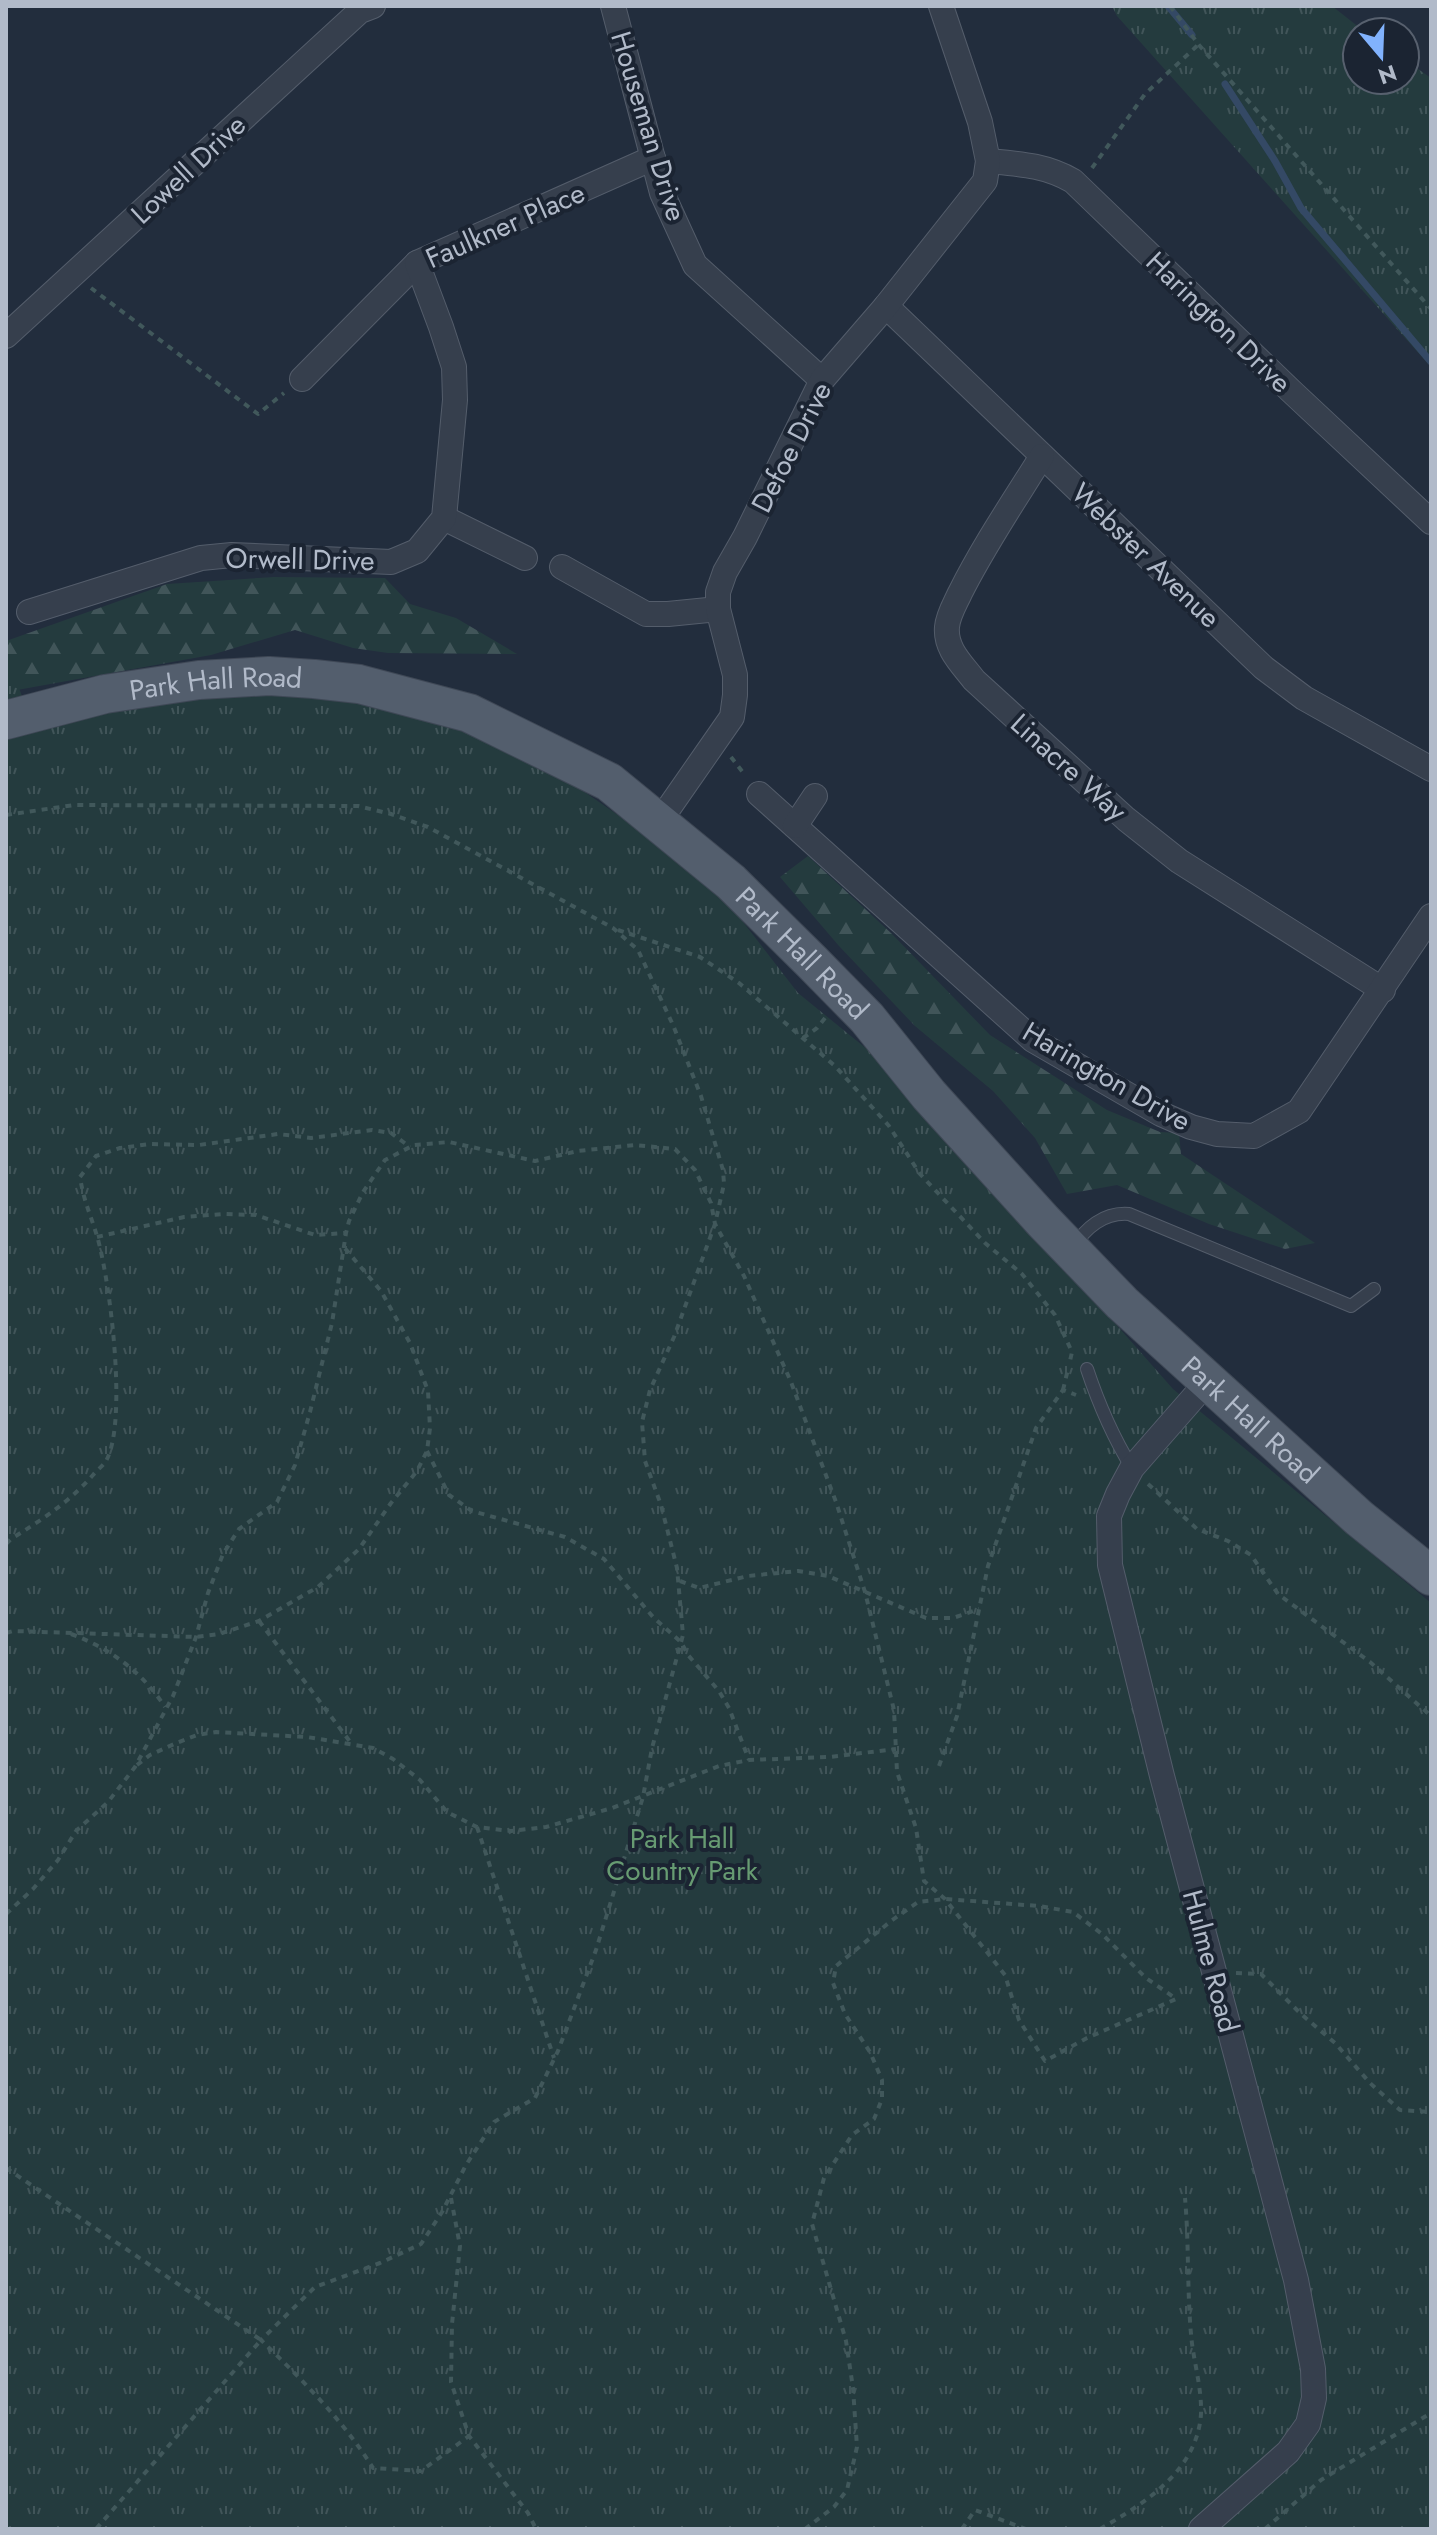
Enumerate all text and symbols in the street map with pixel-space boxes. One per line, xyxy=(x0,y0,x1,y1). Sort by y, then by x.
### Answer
north arrow xyxy=(1341,16,1421,96)
street label: Houseman Drive xyxy=(600,26,697,226)
text: N xyxy=(1374,57,1401,93)
street label: Lowell Drive xyxy=(122,105,255,233)
street label: Faulkner Place xyxy=(419,172,591,279)
street label: Harington Drive xyxy=(1137,242,1301,403)
street label: Defoe Drive xyxy=(741,375,842,520)
street label: Webster Avenue xyxy=(1062,473,1229,637)
street label: Orwell Drive xyxy=(225,538,375,581)
street label: Park Hall Road xyxy=(127,656,304,711)
street label: Linacre Way xyxy=(1001,704,1136,831)
street label: Park Hall Road xyxy=(726,877,878,1029)
street label: Harington Drive xyxy=(1015,1012,1199,1141)
street label: Park Hall Road xyxy=(1172,1346,1328,1493)
park label: Park Hall Country Park xyxy=(606,1818,759,1891)
street label: Hulme Road xyxy=(1172,1885,1249,2037)

